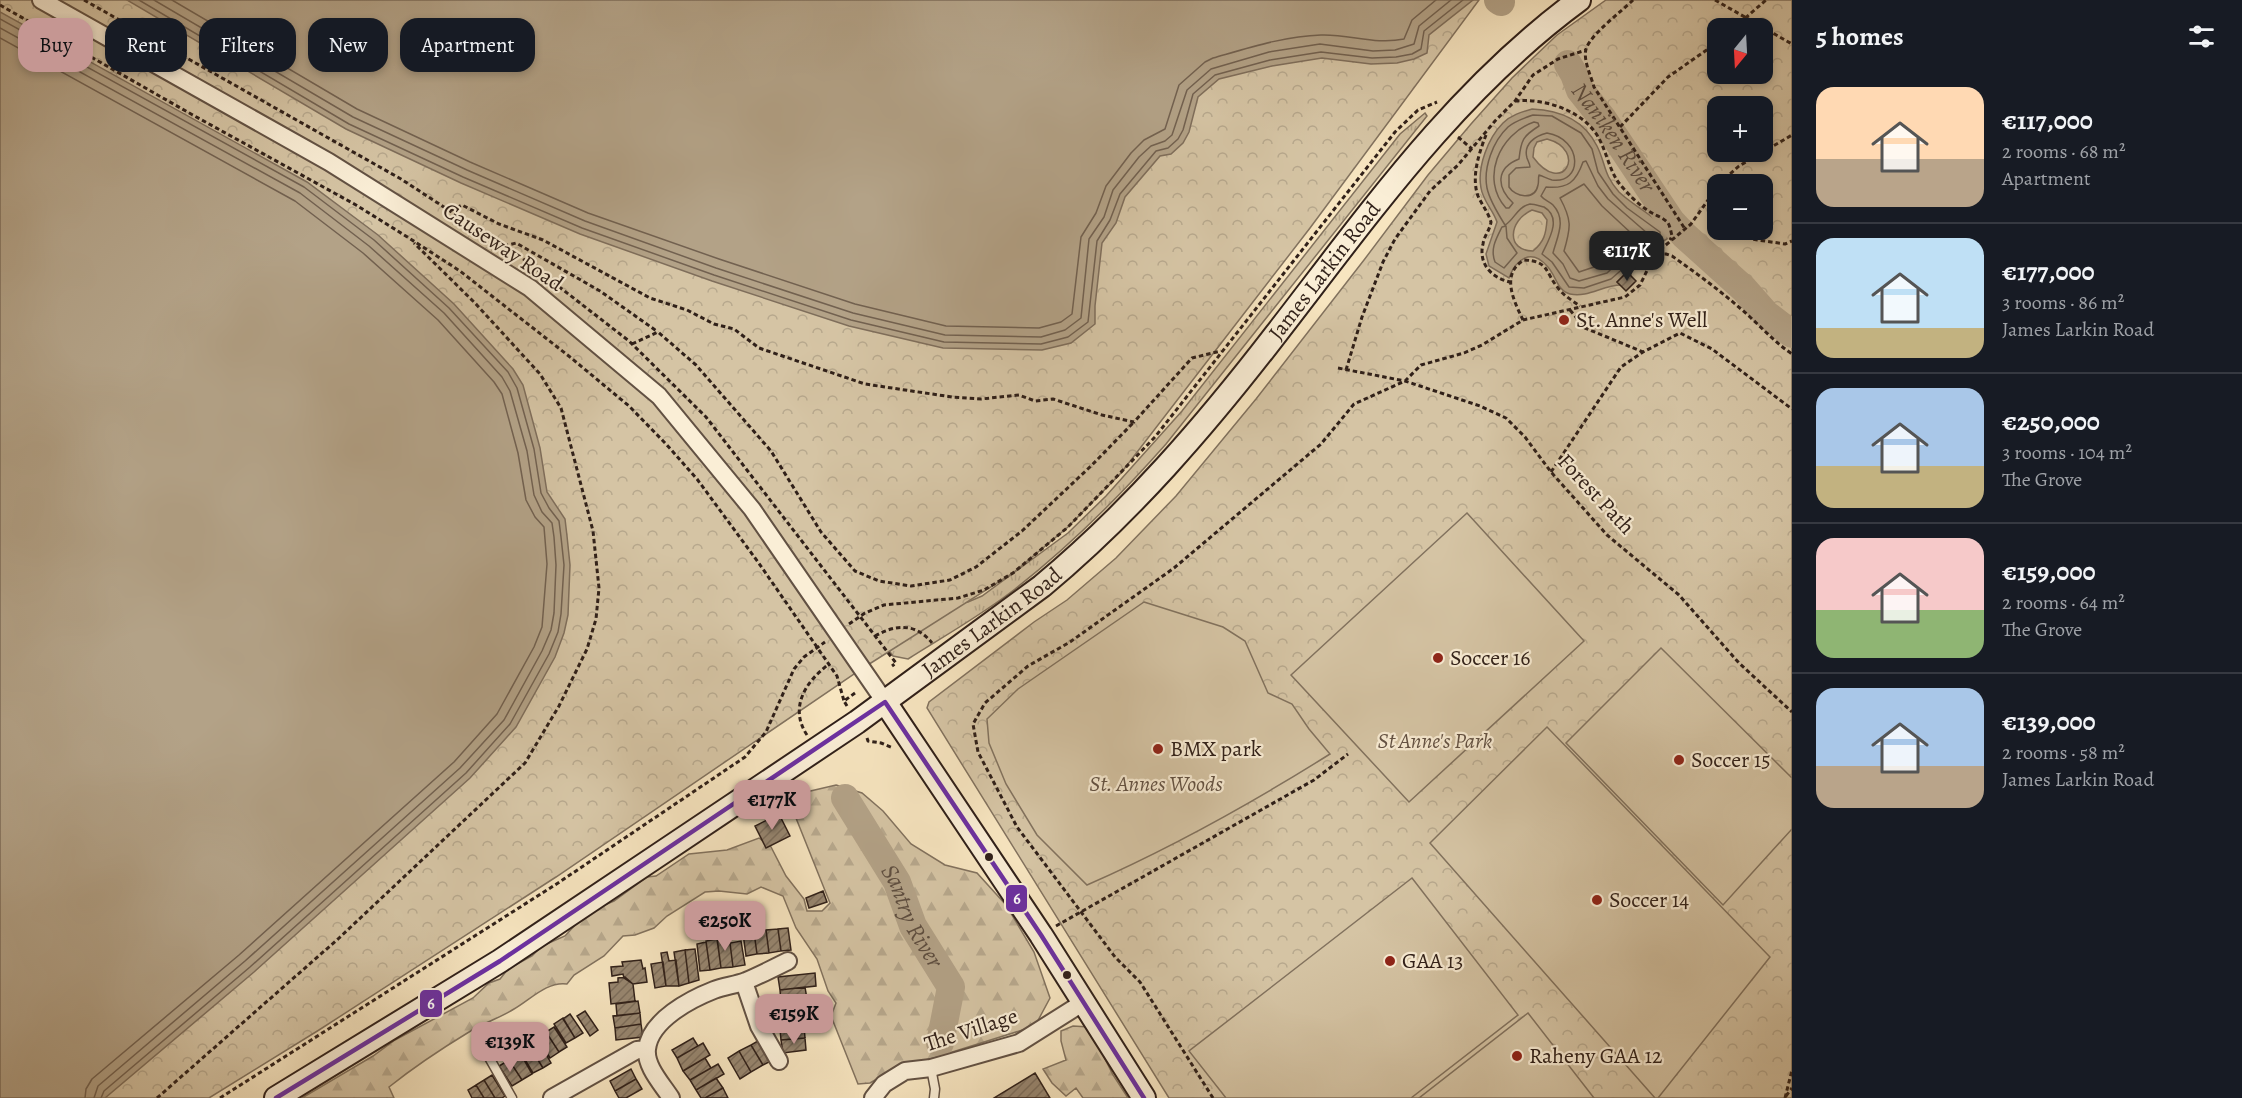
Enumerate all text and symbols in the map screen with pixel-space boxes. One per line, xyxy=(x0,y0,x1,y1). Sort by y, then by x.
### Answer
chip: Buy xyxy=(18,18,93,72)
chip: Rent xyxy=(105,18,187,72)
chip: Filters xyxy=(199,18,296,72)
chip: New xyxy=(308,18,388,72)
chip: Apartment xyxy=(400,18,535,72)
north arrow xyxy=(1707,18,1773,84)
map controls xyxy=(1707,18,1773,240)
text: 5 homes xyxy=(1816,19,1904,54)
icon: filters xyxy=(2185,20,2218,53)
water label: Naniken River xyxy=(1564,76,1664,199)
button: + xyxy=(1707,96,1773,162)
text: €117,000 xyxy=(2002,103,2093,138)
icon: home xyxy=(1864,111,1936,183)
text: 2 rooms · 68 m² xyxy=(2002,138,2126,165)
text: Apartment xyxy=(2002,165,2091,192)
button: − xyxy=(1707,174,1773,240)
street label: James Larkin Road xyxy=(1262,195,1388,346)
street label: Causeway Road xyxy=(437,196,569,299)
pin: €117K xyxy=(1585,231,1669,282)
text: €117K xyxy=(1603,237,1651,264)
text: €177,000 xyxy=(2002,254,2095,289)
icon: home xyxy=(1864,262,1936,334)
text: 3 rooms · 86 m² xyxy=(2002,289,2124,316)
place label: St. Anne's Well xyxy=(1576,305,1707,335)
marker: St. Anne's Well xyxy=(1557,313,1571,327)
text: James Larkin Road xyxy=(2002,316,2154,343)
text: €250,000 xyxy=(2002,404,2100,439)
icon: home xyxy=(1864,412,1936,484)
text: 3 rooms · 104 m² xyxy=(2002,439,2132,466)
street label: Forest Path xyxy=(1551,447,1641,541)
text: The Grove xyxy=(2002,466,2082,493)
text: €159,000 xyxy=(2002,554,2096,589)
street label: James Larkin Road xyxy=(916,560,1069,684)
icon: home xyxy=(1864,562,1936,634)
text: 2 rooms · 64 m² xyxy=(2002,589,2125,616)
text: The Grove xyxy=(2002,616,2082,643)
place label: Soccer 16 xyxy=(1450,643,1531,673)
marker: Soccer 16 xyxy=(1431,651,1445,665)
text: €139,000 xyxy=(2002,704,2096,739)
icon: home xyxy=(1864,712,1936,784)
park label: St Anne's Park xyxy=(1378,726,1493,756)
place label: BMX park xyxy=(1170,734,1262,764)
text: 2 rooms · 58 m² xyxy=(2002,739,2125,766)
marker: BMX park xyxy=(1151,742,1165,756)
place label: Soccer 15 xyxy=(1691,745,1771,775)
marker: Soccer 15 xyxy=(1672,753,1686,767)
text: James Larkin Road xyxy=(2002,766,2154,793)
park label: St. Annes Woods xyxy=(1089,769,1223,799)
pin: €177K xyxy=(730,780,814,831)
text: €177K xyxy=(748,786,796,813)
unlabelled marker xyxy=(983,851,995,863)
water label: Santry River xyxy=(874,858,951,974)
line badge: 6 xyxy=(1005,884,1028,913)
place label: Soccer 14 xyxy=(1609,885,1689,915)
text: 6 xyxy=(1013,888,1021,910)
marker: Soccer 14 xyxy=(1590,893,1604,907)
pin: €250K xyxy=(683,901,767,952)
text: €250K xyxy=(699,907,751,934)
place label: GAA 13 xyxy=(1402,946,1463,976)
marker: GAA 13 xyxy=(1383,954,1397,968)
unlabelled marker xyxy=(1061,969,1073,981)
line badge: 6 xyxy=(419,989,443,1018)
text: 6 xyxy=(427,993,435,1015)
pin: €159K xyxy=(752,994,836,1045)
text: €159K xyxy=(769,1000,819,1027)
street label: The Village xyxy=(920,1001,1022,1059)
pin: €139K xyxy=(468,1022,552,1073)
text: €139K xyxy=(485,1028,535,1055)
place label: Raheny GAA 12 xyxy=(1529,1041,1662,1071)
marker: Raheny GAA 12 xyxy=(1510,1049,1524,1063)

